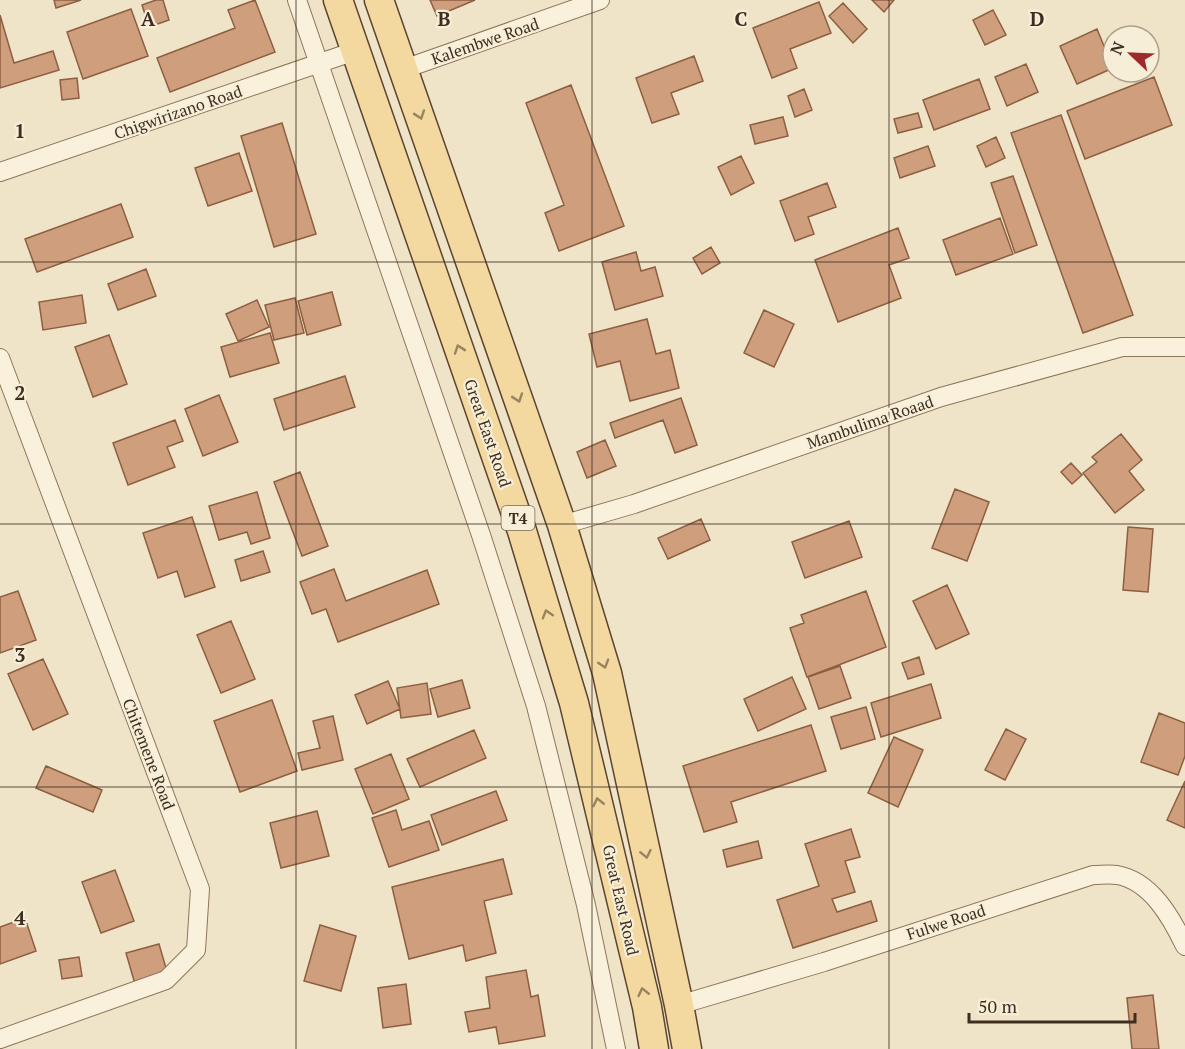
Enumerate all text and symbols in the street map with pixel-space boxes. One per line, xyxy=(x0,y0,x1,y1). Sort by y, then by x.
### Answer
text: A xyxy=(141,5,156,32)
text: B xyxy=(438,5,451,32)
text: C xyxy=(734,5,748,32)
text: D xyxy=(1030,5,1044,32)
street label: Kalembwe Road xyxy=(428,12,542,70)
north arrow xyxy=(1101,24,1161,84)
text: N xyxy=(1105,38,1130,58)
street label: Chigwirizano Road xyxy=(111,80,245,144)
one-way arrow xyxy=(412,109,425,120)
text: 1 xyxy=(14,117,26,144)
one-way arrow xyxy=(454,344,466,355)
street label: Great East Road xyxy=(459,376,517,490)
text: 2 xyxy=(14,379,26,406)
street label: Mambulima Roaad xyxy=(804,390,936,454)
one-way arrow xyxy=(510,392,523,403)
road number: T4 xyxy=(502,506,534,530)
one-way arrow xyxy=(542,609,554,620)
text: 3 xyxy=(14,641,26,668)
one-way arrow xyxy=(597,658,609,668)
street label: Chitemene Road xyxy=(118,695,180,813)
one-way arrow xyxy=(592,797,605,807)
street label: Great East Road xyxy=(598,842,644,958)
one-way arrow xyxy=(639,849,652,859)
street label: Fulwe Road xyxy=(904,899,988,945)
text: 4 xyxy=(14,904,26,931)
scale bar xyxy=(969,986,1136,1024)
one-way arrow xyxy=(637,987,650,997)
text: 50 m xyxy=(978,994,1018,1018)

